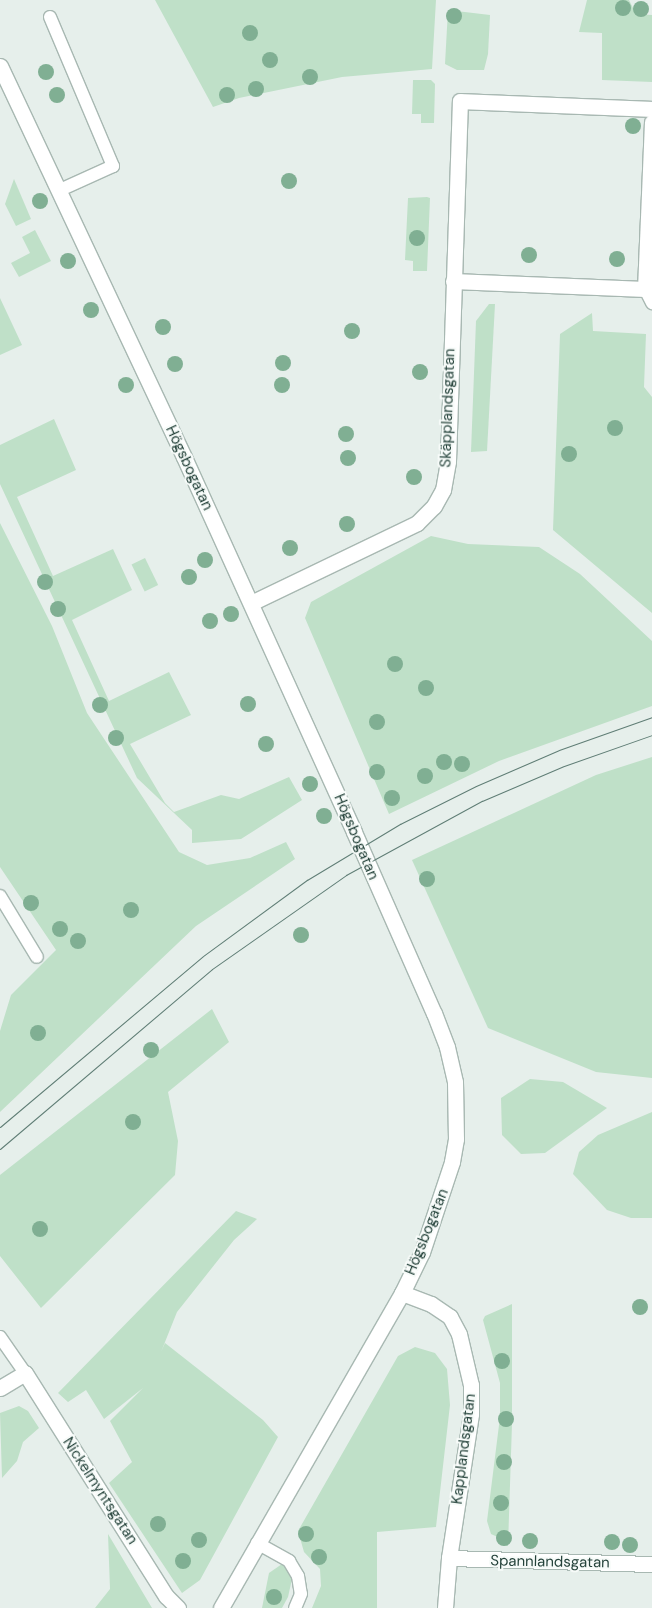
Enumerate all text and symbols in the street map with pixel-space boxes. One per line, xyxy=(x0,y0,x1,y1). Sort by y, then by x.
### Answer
street label: Skäpplandsgatan xyxy=(437,348,459,468)
street label: Högsbogatan xyxy=(161,423,217,513)
street label: Högsbogatan xyxy=(330,791,382,883)
street label: Högsbogatan xyxy=(401,1186,453,1278)
street label: Kapplandsgatan xyxy=(448,1393,480,1505)
street label: Nickelmyntsgatan xyxy=(59,1434,141,1548)
street label: Spannlandsgatan xyxy=(490,1552,610,1572)

